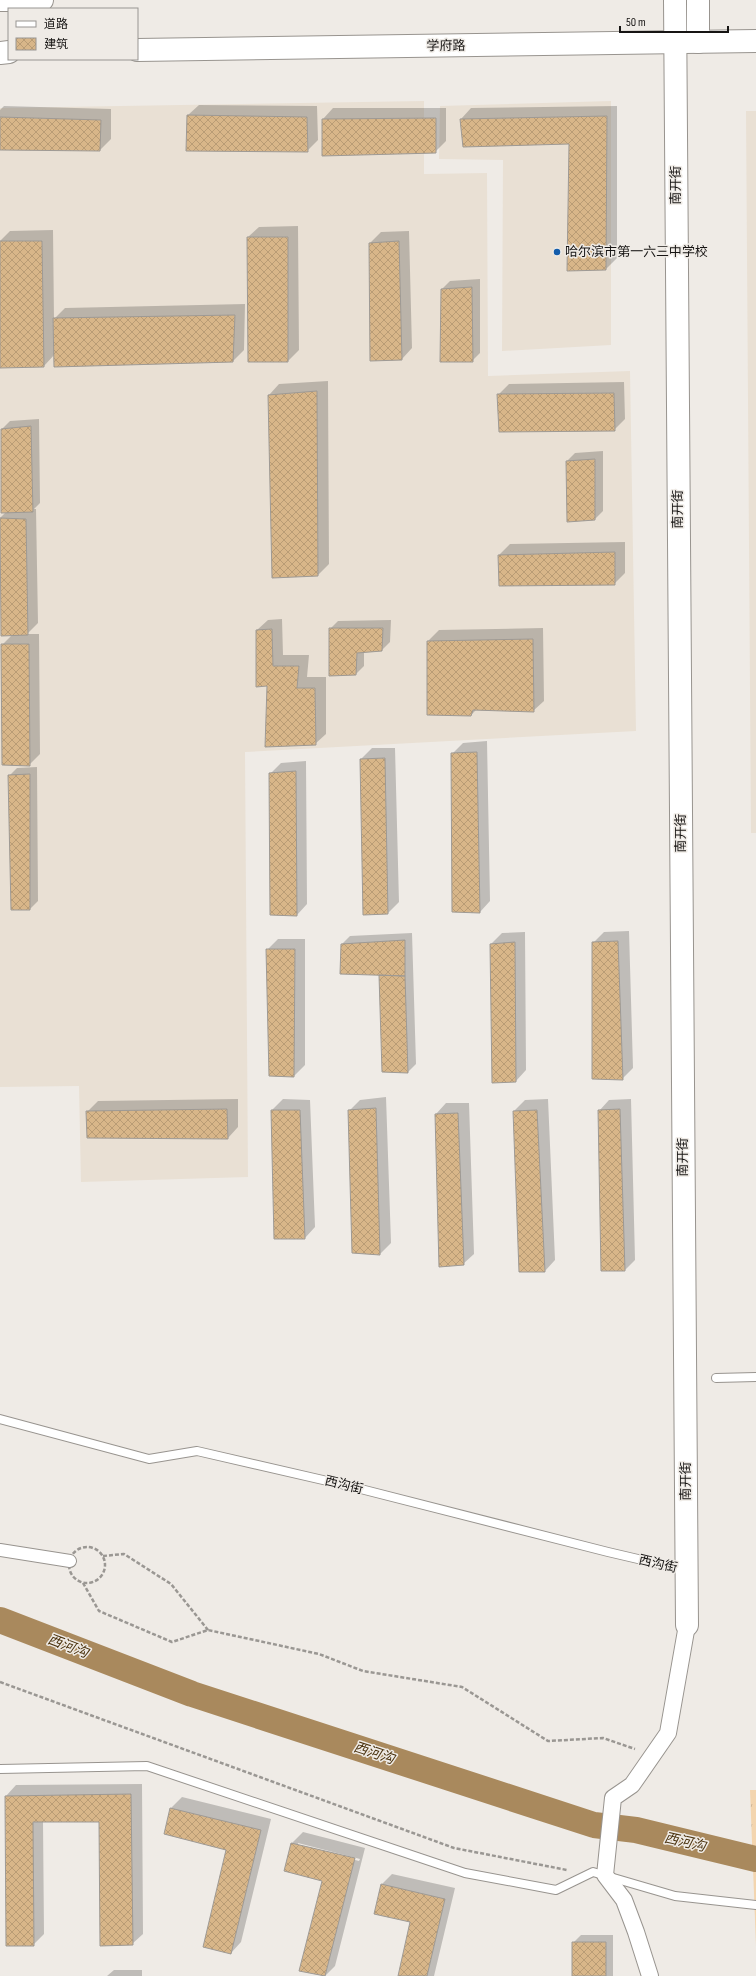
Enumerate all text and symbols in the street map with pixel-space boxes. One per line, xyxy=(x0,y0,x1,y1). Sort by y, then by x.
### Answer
legend xyxy=(8,8,138,60)
scale bar xyxy=(620,8,728,34)
text: 50 m xyxy=(626,15,646,30)
text: 道路 xyxy=(44,17,68,32)
text: 建筑 xyxy=(44,37,68,52)
street label: 学府路 xyxy=(426,38,466,54)
street label: 南开街 xyxy=(668,165,684,205)
place label: 哈尔滨市第一六三中学校 xyxy=(565,244,708,260)
marker: 哈尔滨市第一六三中学校 xyxy=(552,247,562,257)
street label: 南开街 xyxy=(670,489,686,529)
street label: 南开街 xyxy=(673,813,689,853)
street label: 南开街 xyxy=(675,1137,691,1177)
street label: 南开街 xyxy=(678,1461,694,1501)
street label: 西沟街 xyxy=(323,1473,365,1497)
street label: 西沟街 xyxy=(637,1552,679,1576)
water label: 西河沟 xyxy=(45,1631,93,1662)
water label: 西河沟 xyxy=(351,1738,399,1768)
water label: 西河沟 xyxy=(663,1829,709,1855)

